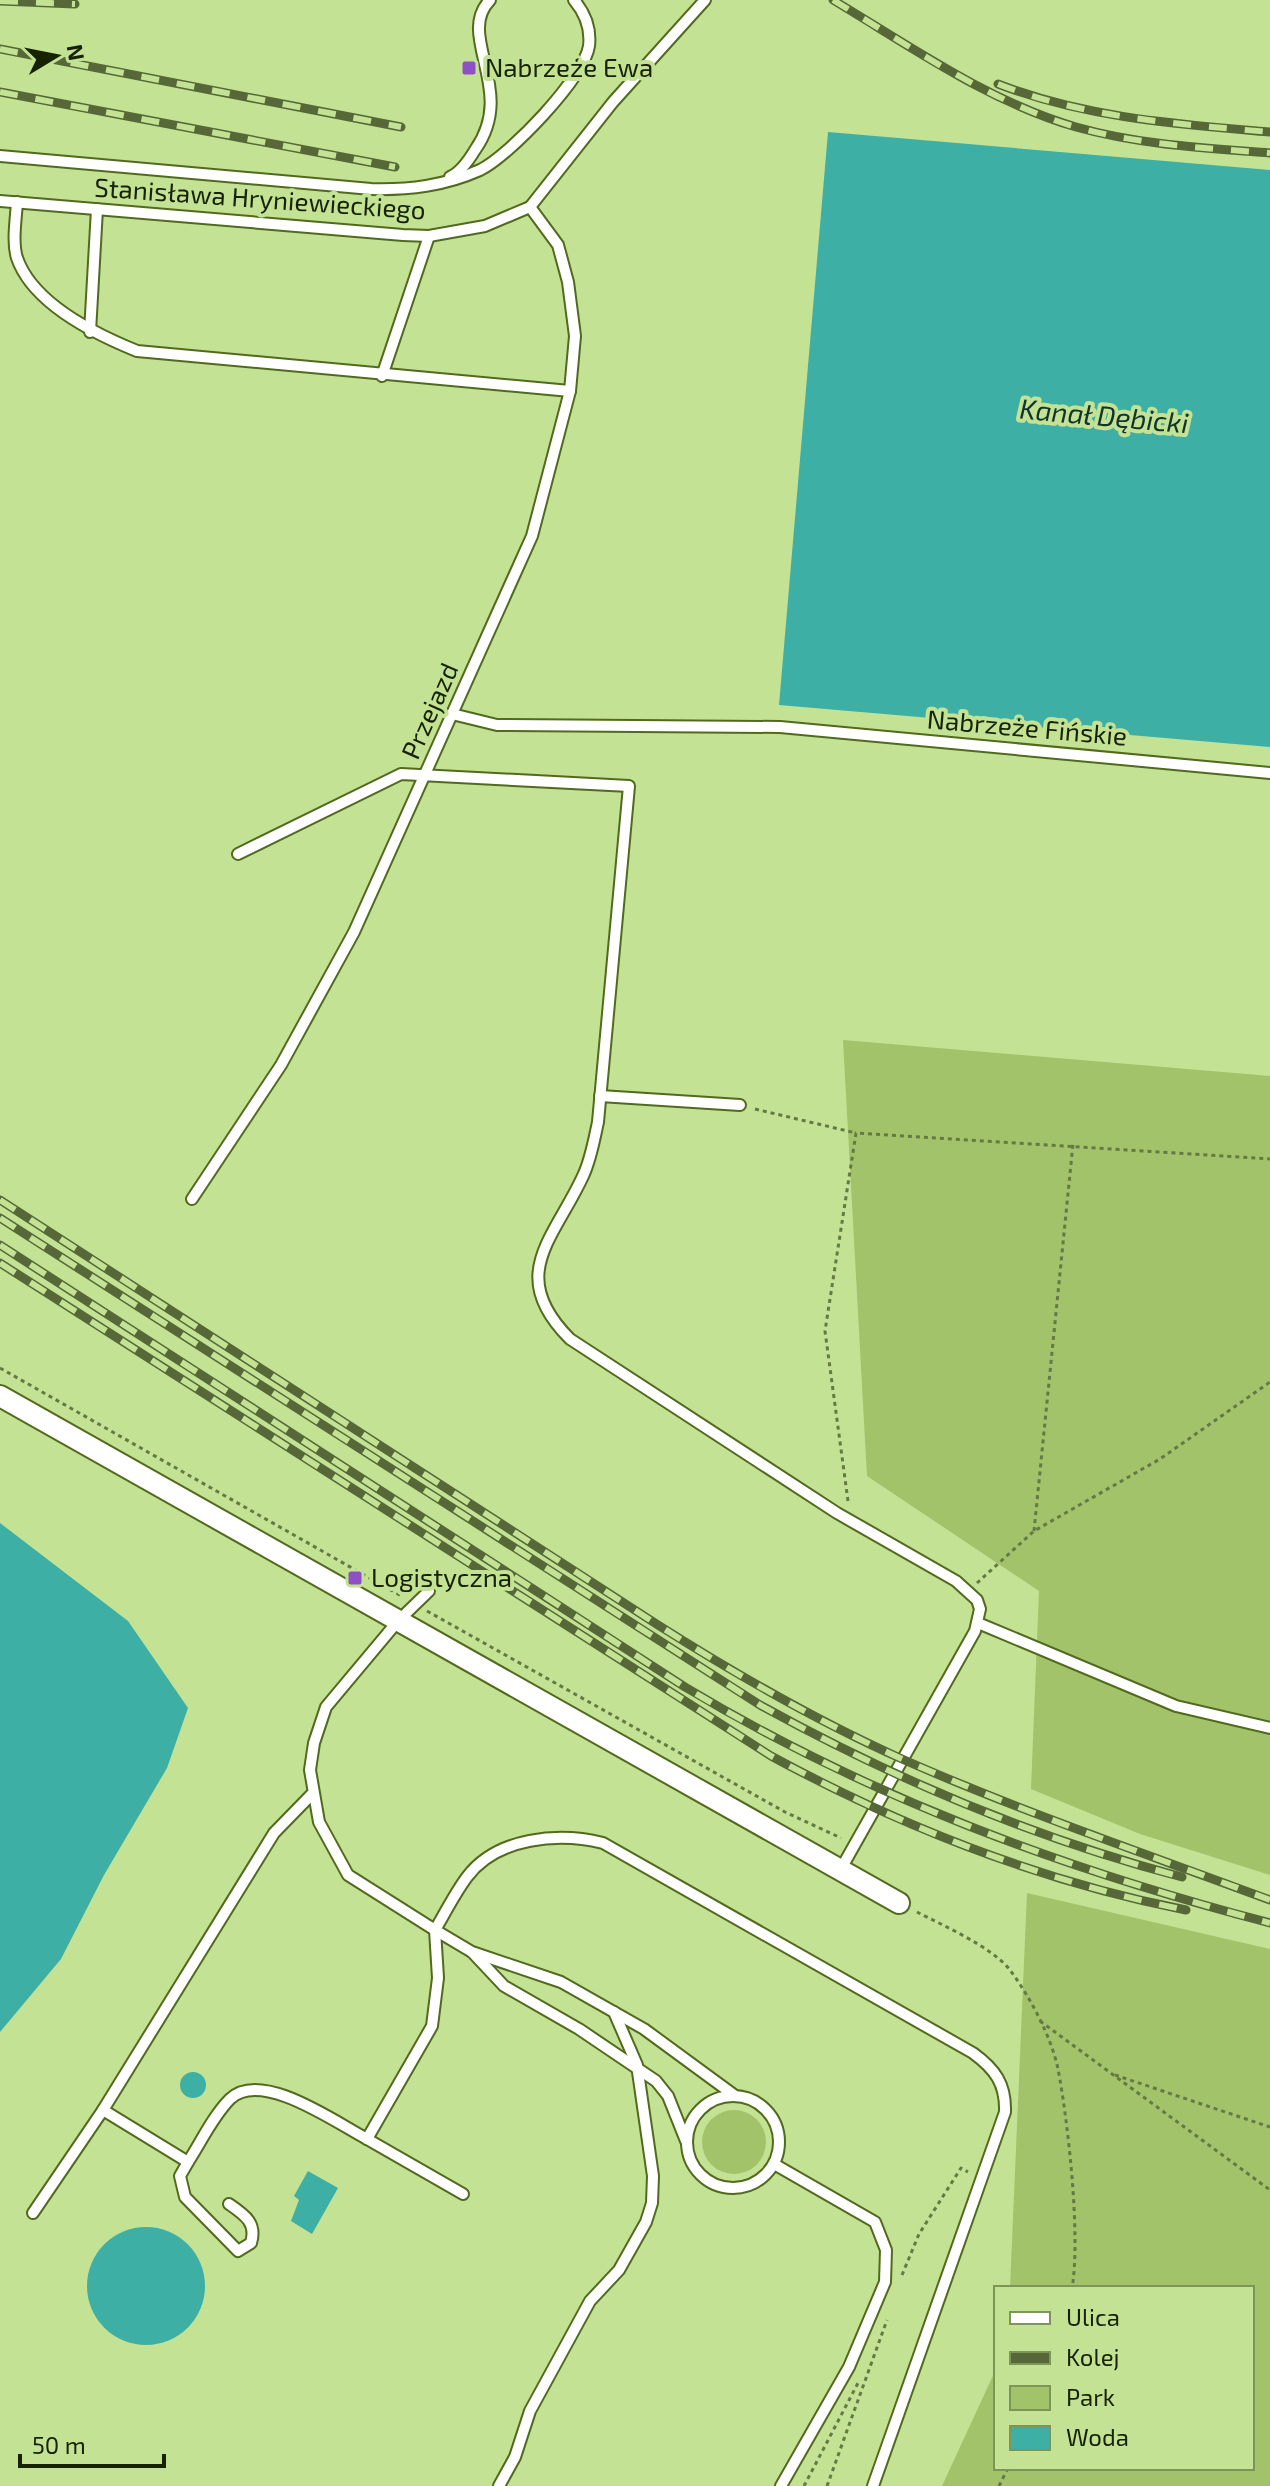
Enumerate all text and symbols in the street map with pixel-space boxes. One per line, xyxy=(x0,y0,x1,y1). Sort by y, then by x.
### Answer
north arrow xyxy=(16,16,96,96)
text: N xyxy=(62,42,91,62)
place label: Nabrzeże Ewa xyxy=(485,51,653,82)
marker: Nabrzeże Ewa xyxy=(460,59,478,77)
street label: Stanisława Hryniewieckiego xyxy=(93,170,427,225)
water label: Kanał Dębicki xyxy=(1018,391,1190,439)
street label: Przejazd xyxy=(394,658,464,763)
street label: Nabrzeże Fińskie xyxy=(926,702,1128,751)
place label: Logistyczna xyxy=(371,1561,512,1592)
marker: Logistyczna xyxy=(346,1569,364,1587)
legend xyxy=(994,2286,1254,2470)
text: Ulica xyxy=(1066,2302,1120,2331)
text: Kolej xyxy=(1066,2342,1120,2371)
text: Park xyxy=(1066,2382,1115,2411)
scale bar xyxy=(20,2418,164,2468)
text: Woda xyxy=(1066,2422,1129,2451)
text: 50 m xyxy=(32,2430,86,2459)

